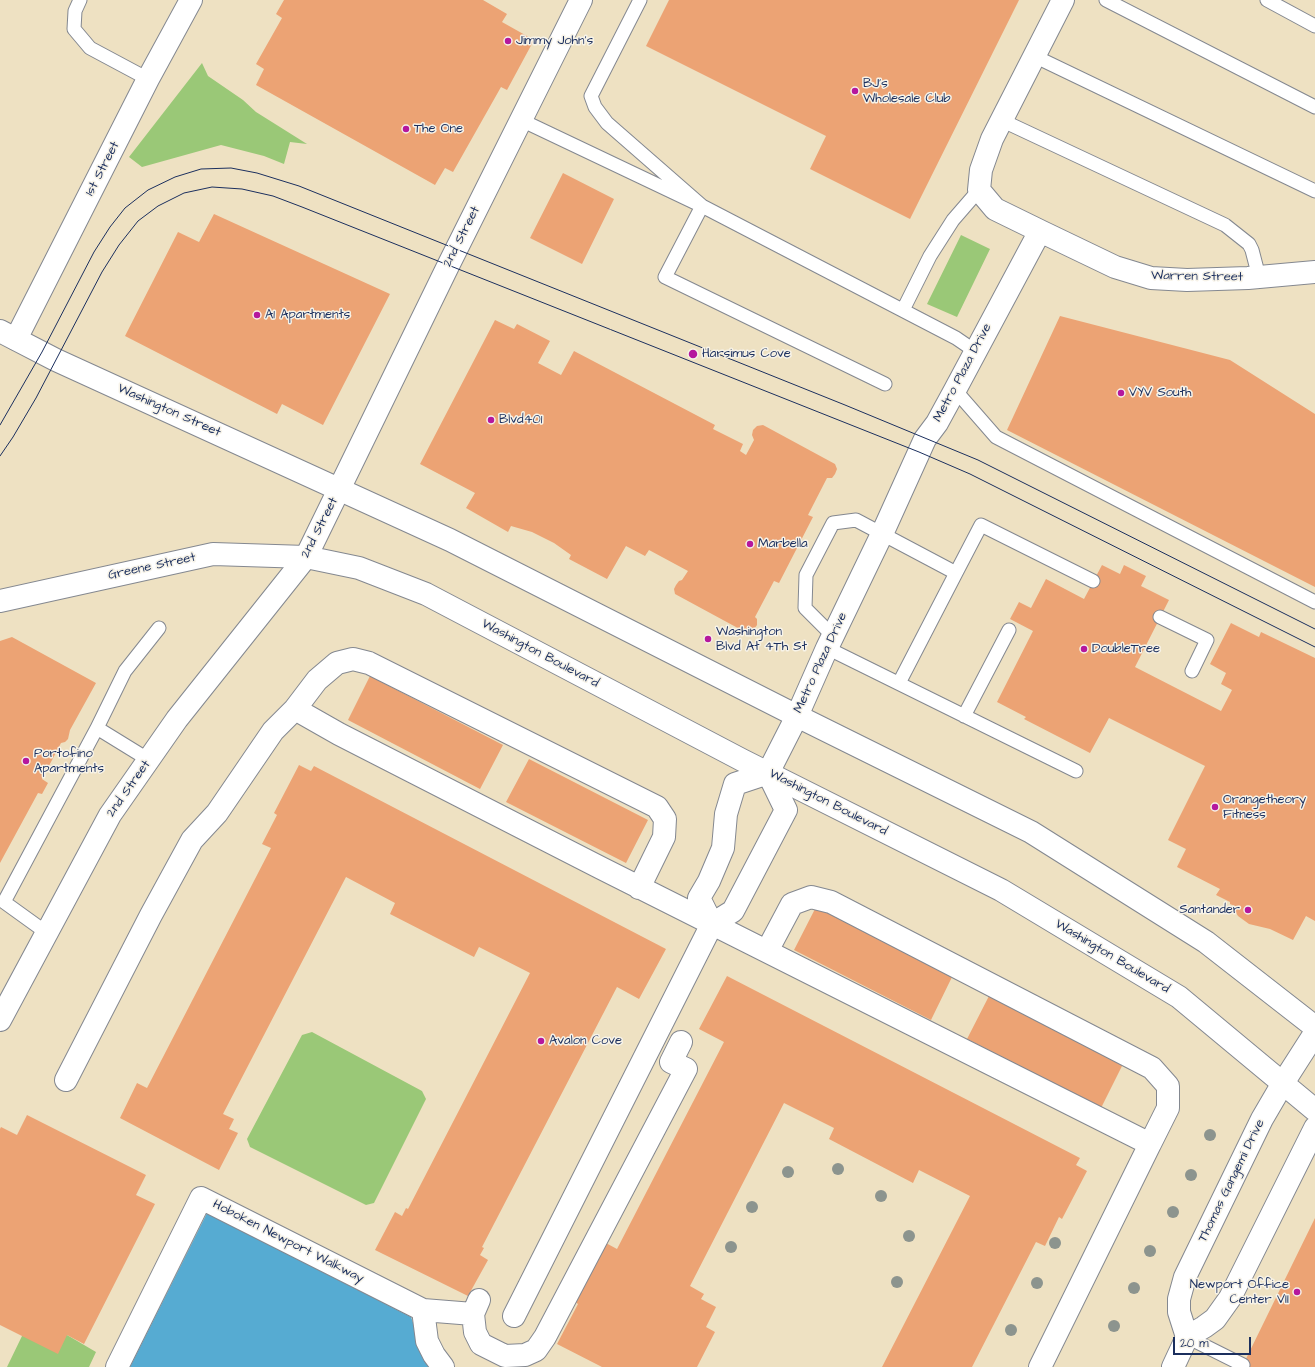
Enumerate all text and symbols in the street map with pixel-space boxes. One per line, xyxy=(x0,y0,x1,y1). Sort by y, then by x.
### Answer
place label: Jimmy John's xyxy=(516,33,593,49)
marker: Jimmy John's xyxy=(503,36,513,46)
place label: BJ's Wholesale Club xyxy=(863,76,951,107)
marker: BJ's Wholesale Club xyxy=(850,86,860,96)
place label: The One xyxy=(414,121,463,137)
marker: The One xyxy=(401,124,411,134)
street label: 1st Street xyxy=(83,139,123,199)
street label: 2nd Street xyxy=(440,204,484,270)
street label: Warren Street xyxy=(1151,268,1243,286)
place label: A1 Apartments xyxy=(265,307,350,323)
marker: A1 Apartments xyxy=(252,310,262,320)
street label: Metro Plaza Drive xyxy=(930,321,996,425)
place label: Harsimus Cove xyxy=(702,346,791,362)
marker: Harsimus Cove xyxy=(687,348,699,360)
street label: Washington Street xyxy=(115,381,223,441)
place label: VYV South xyxy=(1129,385,1191,401)
marker: VYV South xyxy=(1116,388,1126,398)
place label: Blvd401 xyxy=(499,412,542,428)
marker: Blvd401 xyxy=(486,415,496,425)
street label: 2nd Street xyxy=(298,495,342,561)
place label: Marbella xyxy=(758,536,808,552)
marker: Marbella xyxy=(745,539,755,549)
street label: Greene Street xyxy=(107,550,197,584)
street label: Metro Plaza Drive xyxy=(791,610,851,716)
street label: Washington Boulevard xyxy=(479,616,601,692)
place label: Washington Blvd At 4Th St xyxy=(716,624,807,655)
marker: Washington Blvd At 4Th St xyxy=(703,634,713,644)
place label: DoubleTree xyxy=(1092,641,1160,657)
marker: DoubleTree xyxy=(1079,644,1089,654)
place label: Portofino Apartments xyxy=(34,746,104,777)
marker: Portofino Apartments xyxy=(21,756,31,766)
street label: 2nd Street xyxy=(104,758,154,820)
street label: Washington Boulevard xyxy=(766,766,890,840)
place label: Orangetheory Fitness xyxy=(1223,792,1306,823)
marker: Orangetheory Fitness xyxy=(1210,802,1220,812)
place label: Santander xyxy=(1179,902,1240,918)
marker: Santander xyxy=(1243,905,1253,915)
street label: Washington Boulevard xyxy=(1052,917,1172,997)
place label: Avalon Cove xyxy=(549,1033,622,1049)
marker: Avalon Cove xyxy=(536,1036,546,1046)
street label: Thomas Gangemi Drive xyxy=(1195,1117,1269,1245)
street label: Hoboken Newport Walkway xyxy=(210,1197,366,1287)
place label: Newport Office Center VII xyxy=(1190,1277,1289,1308)
marker: Newport Office Center VII xyxy=(1292,1287,1302,1297)
scale bar xyxy=(1175,1329,1253,1355)
text: 20 m xyxy=(1180,1335,1209,1352)

